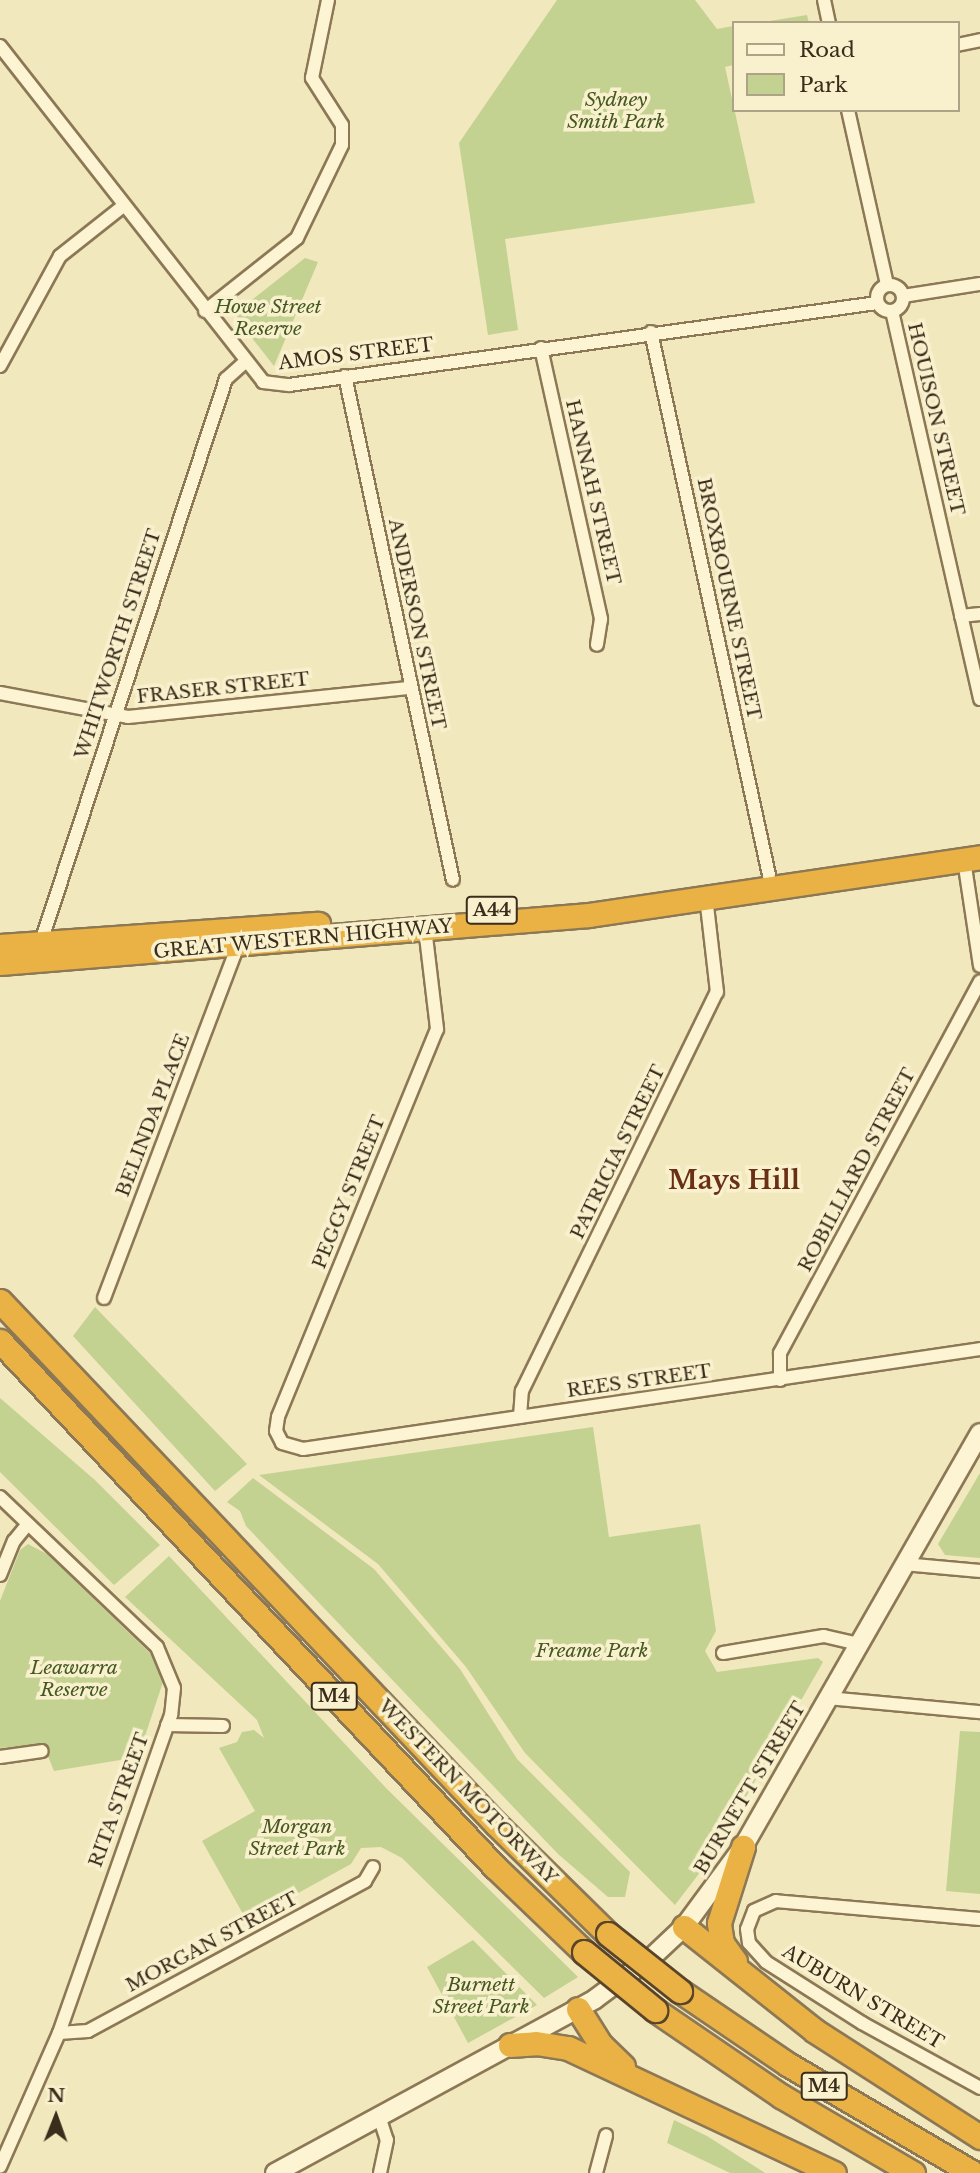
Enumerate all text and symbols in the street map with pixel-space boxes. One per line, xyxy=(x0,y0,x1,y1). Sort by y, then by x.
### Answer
legend xyxy=(732,21,959,112)
text: Road xyxy=(799,37,855,63)
text: Park xyxy=(799,72,848,98)
park label: Sydney Smith Park xyxy=(567,89,665,133)
park label: Howe Street Reserve xyxy=(214,296,322,340)
street label: HOUISON STREET xyxy=(903,320,969,518)
street label: AMOS STREET xyxy=(277,333,435,375)
street label: HANNAH STREET xyxy=(561,397,625,587)
street label: BROXBOURNE STREET xyxy=(692,476,766,722)
street label: ANDERSON STREET xyxy=(384,517,450,731)
street label: WHITWORTH STREET xyxy=(70,526,166,762)
street label: FRASER STREET xyxy=(135,668,311,708)
road number: A44 xyxy=(466,896,518,925)
street label: GREAT WESTERN HIGHWAY xyxy=(152,914,454,964)
street label: BELINDA PLACE xyxy=(111,1030,195,1200)
street label: PATRICIA STREET xyxy=(566,1061,670,1243)
street label: ROBILLIARD STREET xyxy=(794,1064,920,1276)
street label: PEGGY STREET xyxy=(308,1112,390,1272)
district label: Mays Hill xyxy=(668,1165,800,1197)
street label: REES STREET xyxy=(565,1360,713,1402)
park label: Freame Park xyxy=(536,1640,648,1662)
park label: Leawarra Reserve xyxy=(30,1657,118,1701)
road number: M4 xyxy=(310,1681,358,1710)
street label: WESTERN MOTORWAY xyxy=(374,1695,562,1889)
street label: BURNETT STREET xyxy=(689,1697,811,1879)
street label: RITA STREET xyxy=(84,1729,154,1871)
park label: Morgan Street Park xyxy=(248,1816,346,1860)
street label: MORGAN STREET xyxy=(122,1887,302,1997)
street label: AUBURN STREET xyxy=(778,1940,948,2054)
park label: Burnett Street Park xyxy=(432,1974,530,2018)
road number: M4 xyxy=(800,2072,848,2100)
north arrow xyxy=(21,2082,91,2152)
text: N xyxy=(47,2084,66,2107)

